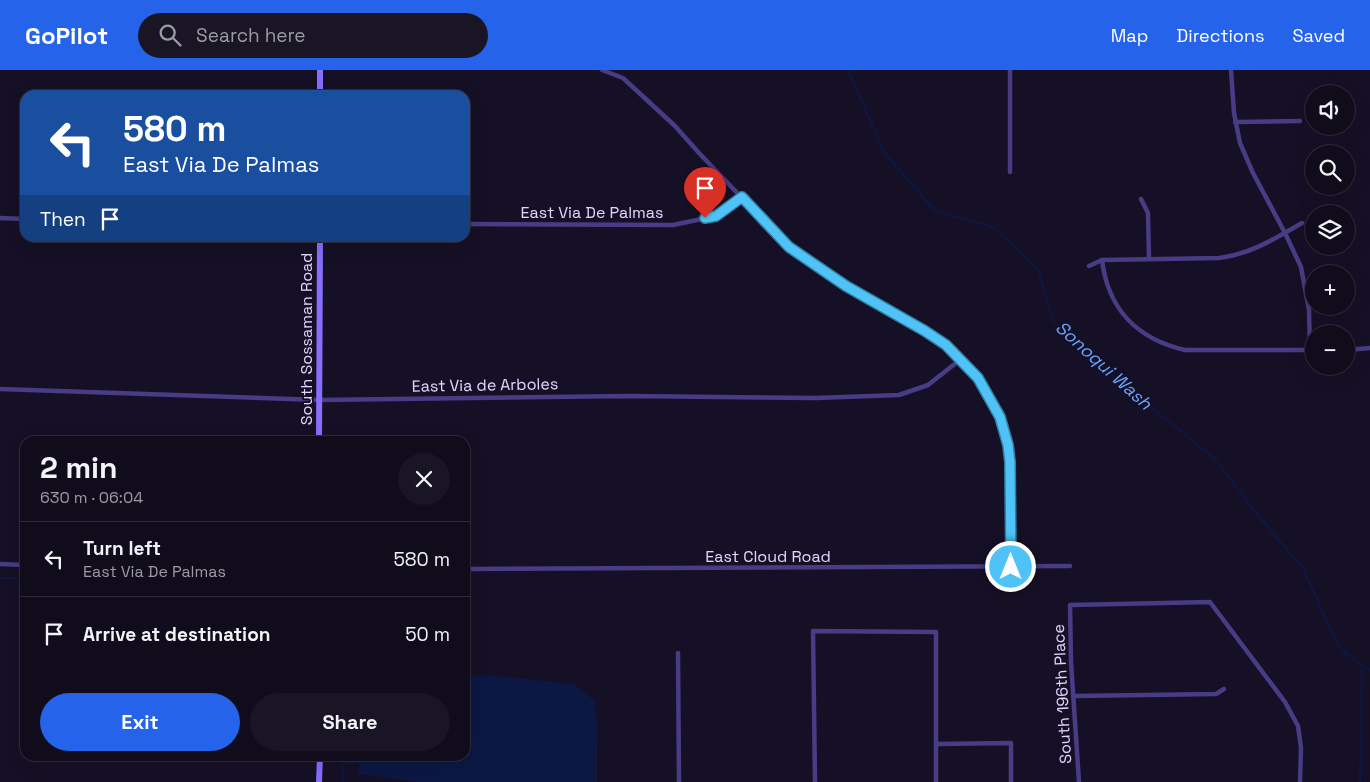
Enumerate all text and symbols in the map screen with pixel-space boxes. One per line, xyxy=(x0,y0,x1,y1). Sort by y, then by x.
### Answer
search box xyxy=(138,13,488,58)
text: GoPilot xyxy=(25,20,108,51)
icon: search xyxy=(156,21,184,49)
text: Search here xyxy=(196,23,306,48)
text: Map xyxy=(1111,24,1148,47)
text: Directions xyxy=(1176,24,1265,47)
text: Saved xyxy=(1293,24,1345,47)
map controls xyxy=(1305,85,1355,375)
button: sound xyxy=(1305,85,1355,135)
text: 580 m xyxy=(123,107,226,151)
icon: left xyxy=(40,110,105,175)
button: search xyxy=(1305,145,1355,195)
text: East Via De Palmas xyxy=(123,150,319,178)
pin xyxy=(684,167,726,218)
icon: arrive xyxy=(691,174,719,202)
street label: East Via De Palmas xyxy=(521,202,663,223)
icon: arrive xyxy=(96,205,124,233)
button: layers xyxy=(1305,205,1355,255)
text: Then xyxy=(40,207,86,232)
street label: South Sossaman Road xyxy=(296,253,317,425)
button: + xyxy=(1305,265,1355,315)
water label: Sonoqui Wash xyxy=(1051,316,1158,415)
button: − xyxy=(1305,325,1355,375)
street label: East Via de Arboles xyxy=(412,373,558,397)
text: 2 min xyxy=(40,448,118,487)
button: close xyxy=(398,453,450,505)
text: 630 m · 06:04 xyxy=(40,487,143,508)
text: Turn left xyxy=(83,536,161,561)
position arrow xyxy=(984,540,1036,592)
icon: left xyxy=(40,545,68,573)
street label: East Cloud Road xyxy=(705,546,831,567)
text: 580 m xyxy=(393,547,450,572)
text: East Via De Palmas xyxy=(83,561,226,582)
icon: arrive xyxy=(40,620,68,648)
text: Arrive at destination xyxy=(83,622,271,647)
text: 50 m xyxy=(405,622,450,647)
street label: South 196th Place xyxy=(1048,624,1076,764)
button: Exit xyxy=(40,693,240,751)
button: Share xyxy=(250,693,450,751)

